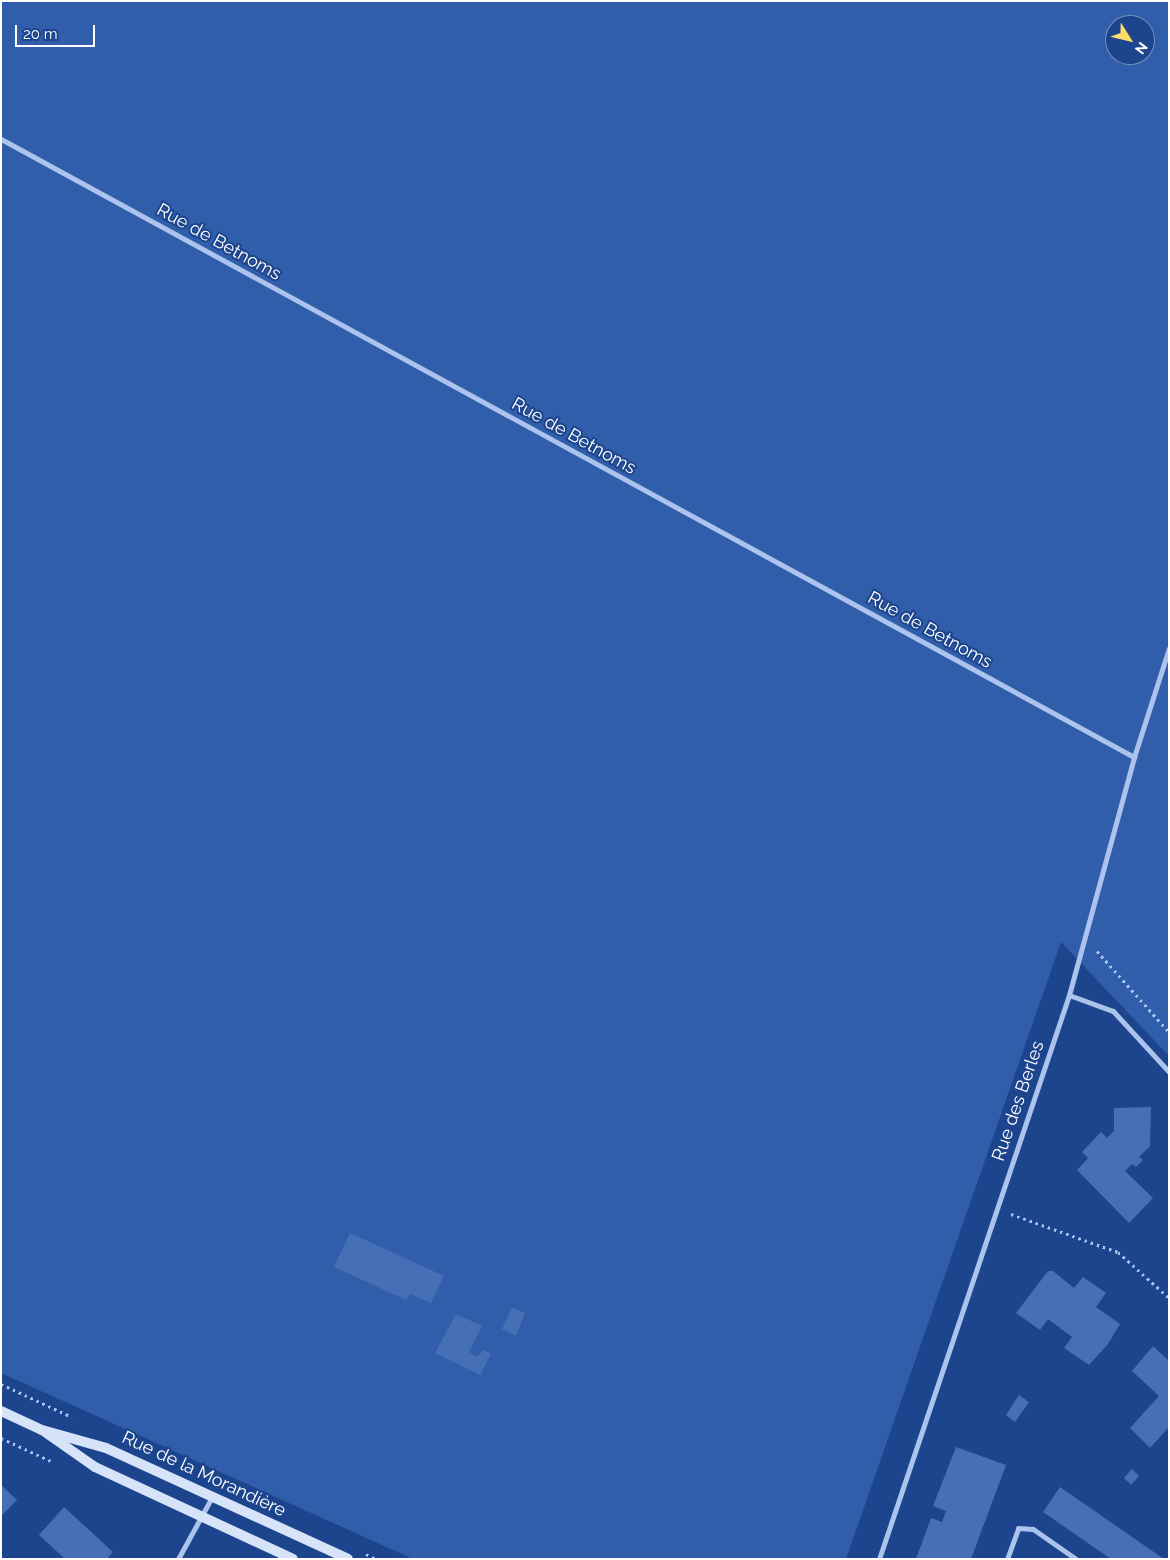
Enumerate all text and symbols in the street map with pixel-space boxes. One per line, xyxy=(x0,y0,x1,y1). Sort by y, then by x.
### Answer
scale bar xyxy=(18,15,98,47)
north arrow xyxy=(1105,15,1155,65)
text: 20 m xyxy=(23,25,58,43)
text: N xyxy=(1132,39,1151,57)
street label: Rue de Betnoms xyxy=(153,199,285,285)
street label: Rue de Betnoms xyxy=(508,393,640,479)
street label: Rue de Betnoms xyxy=(864,587,996,673)
street label: Rue des Berles xyxy=(987,1038,1049,1164)
street label: Rue de la Morandière xyxy=(119,1427,289,1521)

